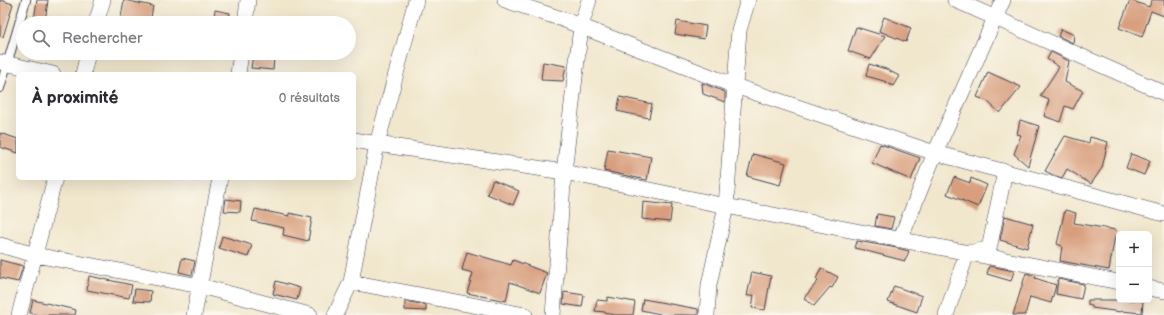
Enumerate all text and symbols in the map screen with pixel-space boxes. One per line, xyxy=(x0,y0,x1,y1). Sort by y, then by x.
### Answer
search box xyxy=(16,16,356,60)
icon: search xyxy=(30,27,52,49)
text: Rechercher xyxy=(62,29,142,48)
text: À proximité xyxy=(32,88,118,108)
text: 0 résultats xyxy=(279,90,340,106)
map controls xyxy=(1116,231,1152,303)
button: + xyxy=(1116,231,1152,267)
button: − xyxy=(1116,267,1152,303)

